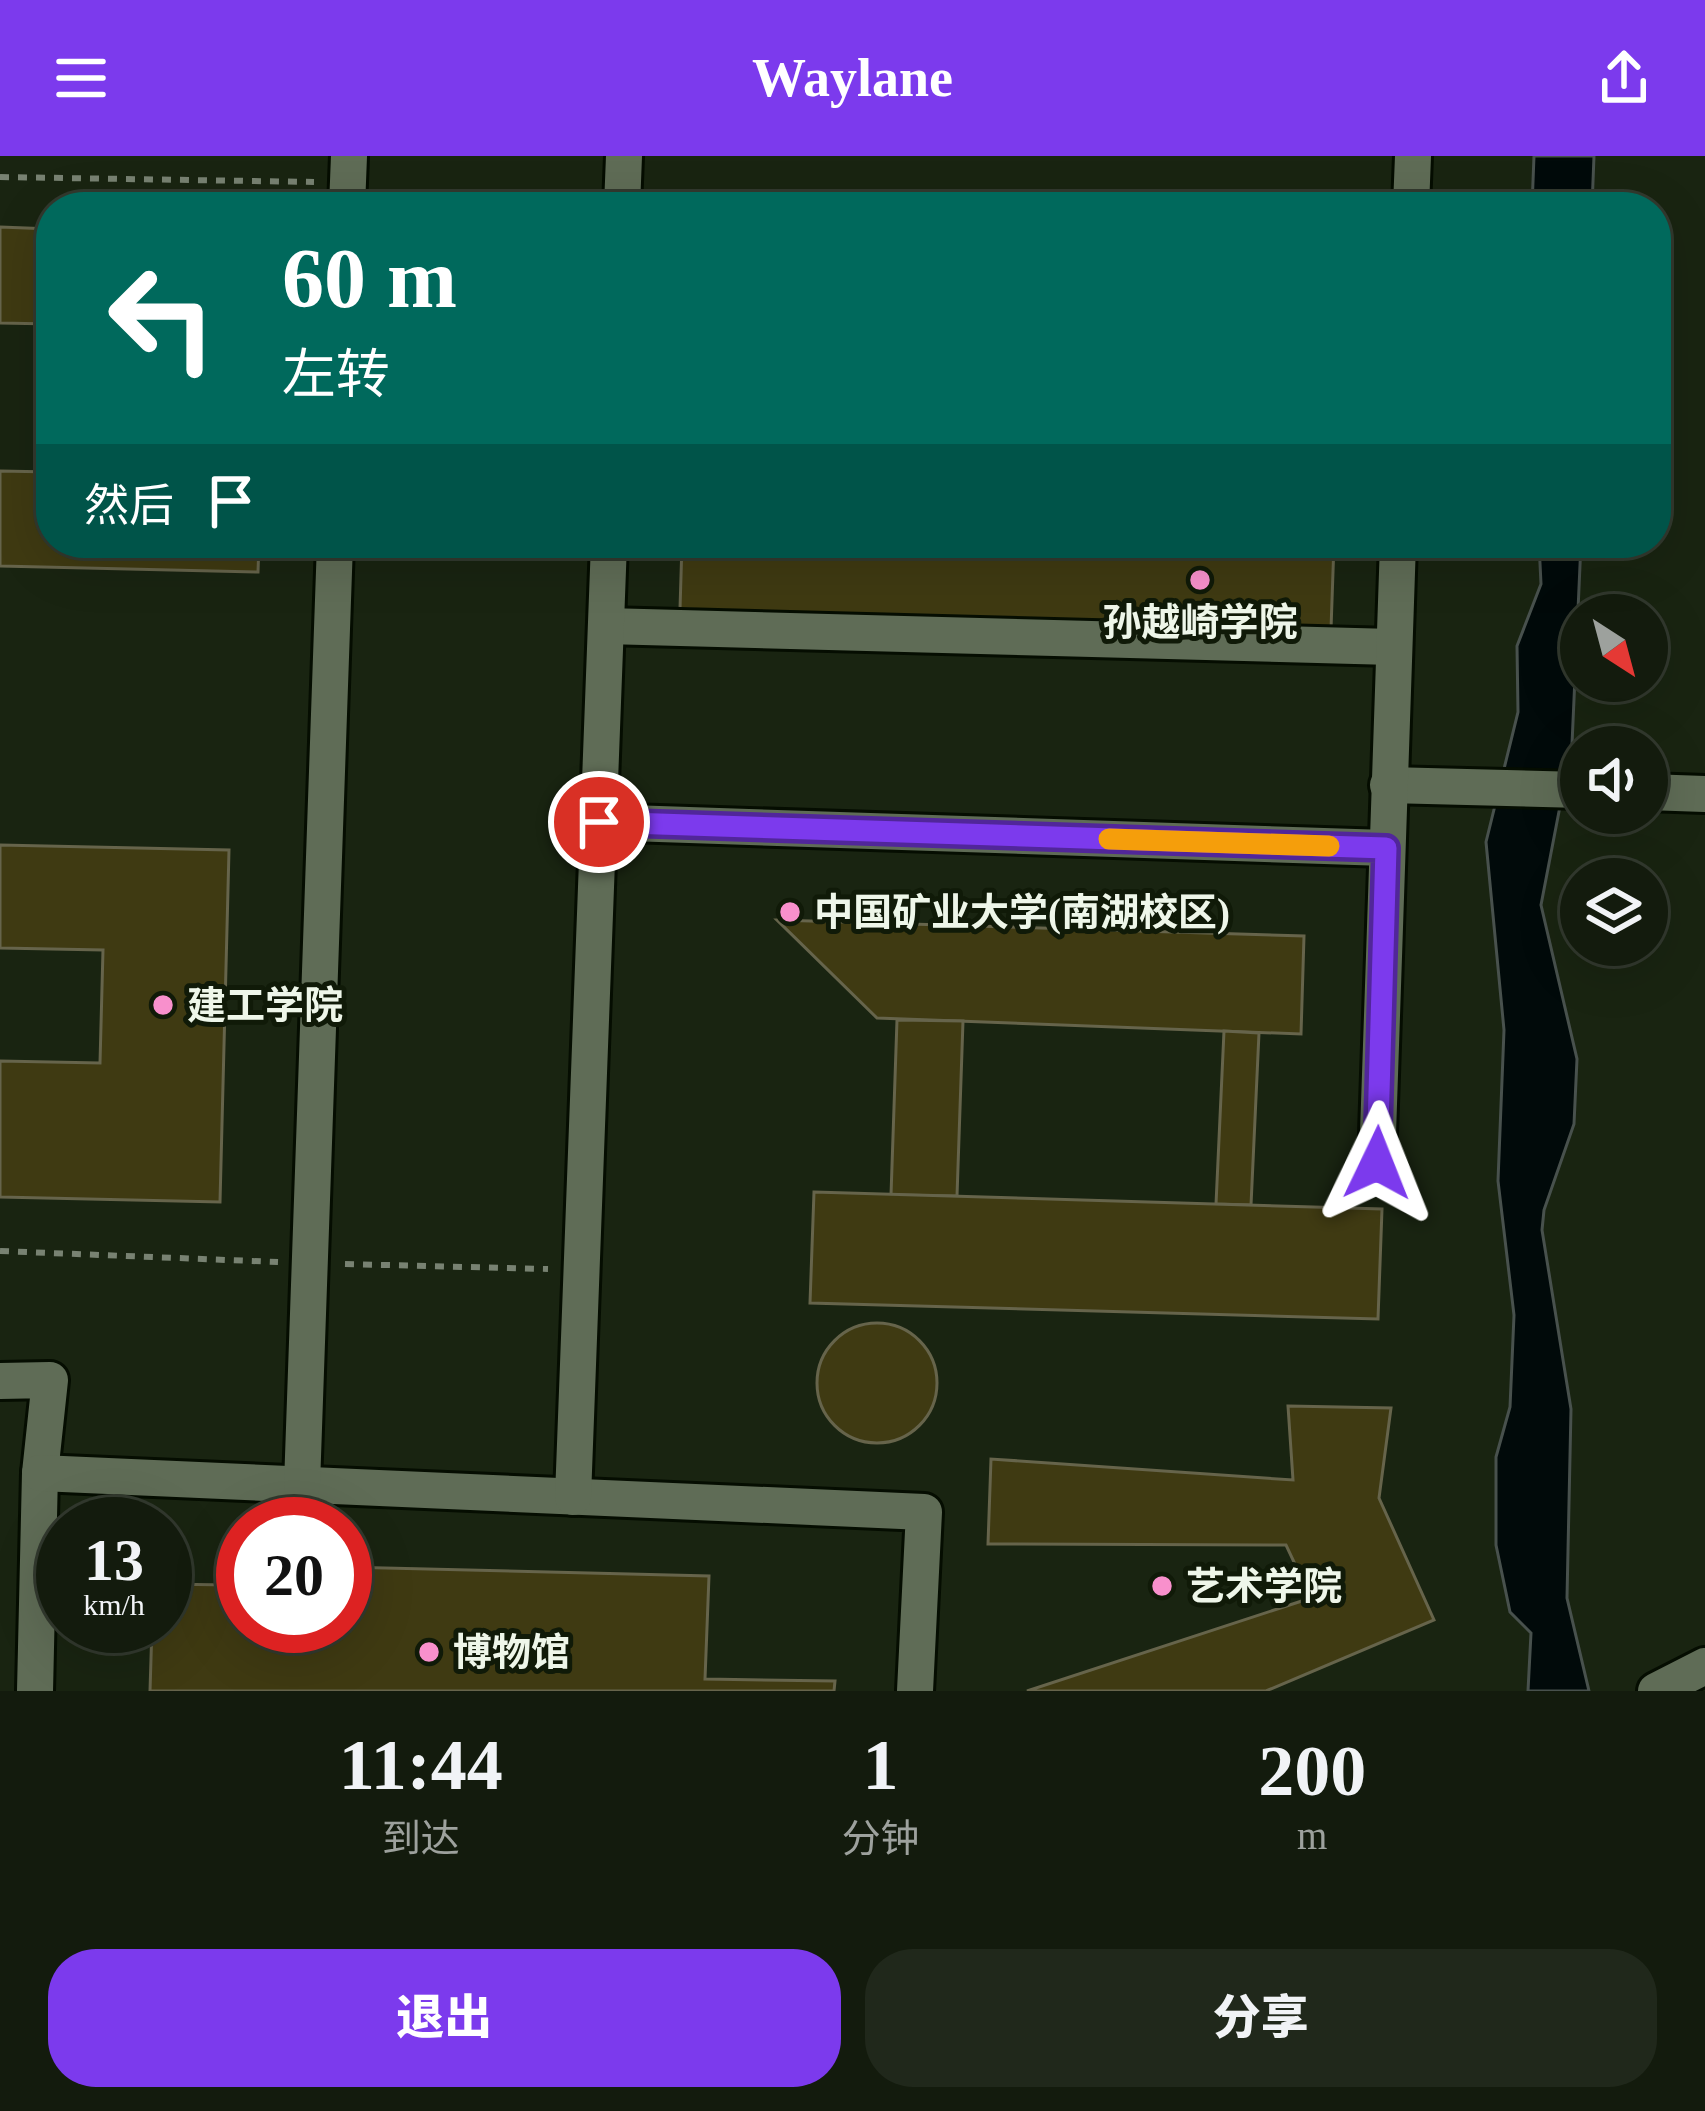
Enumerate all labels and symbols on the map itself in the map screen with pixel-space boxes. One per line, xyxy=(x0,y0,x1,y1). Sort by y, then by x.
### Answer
marker: 孙越崎学院 xyxy=(1187,567,1213,593)
north arrow xyxy=(1560,594,1668,702)
place label: 孙越崎学院 xyxy=(1102,601,1298,644)
pin xyxy=(548,771,650,873)
place label: 中国矿业大学(南湖校区) xyxy=(814,891,1230,935)
marker: 中国矿业大学(南湖校区) xyxy=(777,899,803,925)
place label: 建工学院 xyxy=(187,984,343,1027)
marker: 建工学院 xyxy=(150,992,176,1018)
position arrow xyxy=(1314,1100,1440,1226)
speed limit sign: 20 xyxy=(216,1497,372,1653)
place label: 艺术学院 xyxy=(1186,1565,1342,1608)
marker: 艺术学院 xyxy=(1149,1573,1175,1599)
place label: 博物馆 xyxy=(453,1631,570,1674)
marker: 博物馆 xyxy=(416,1639,442,1665)

